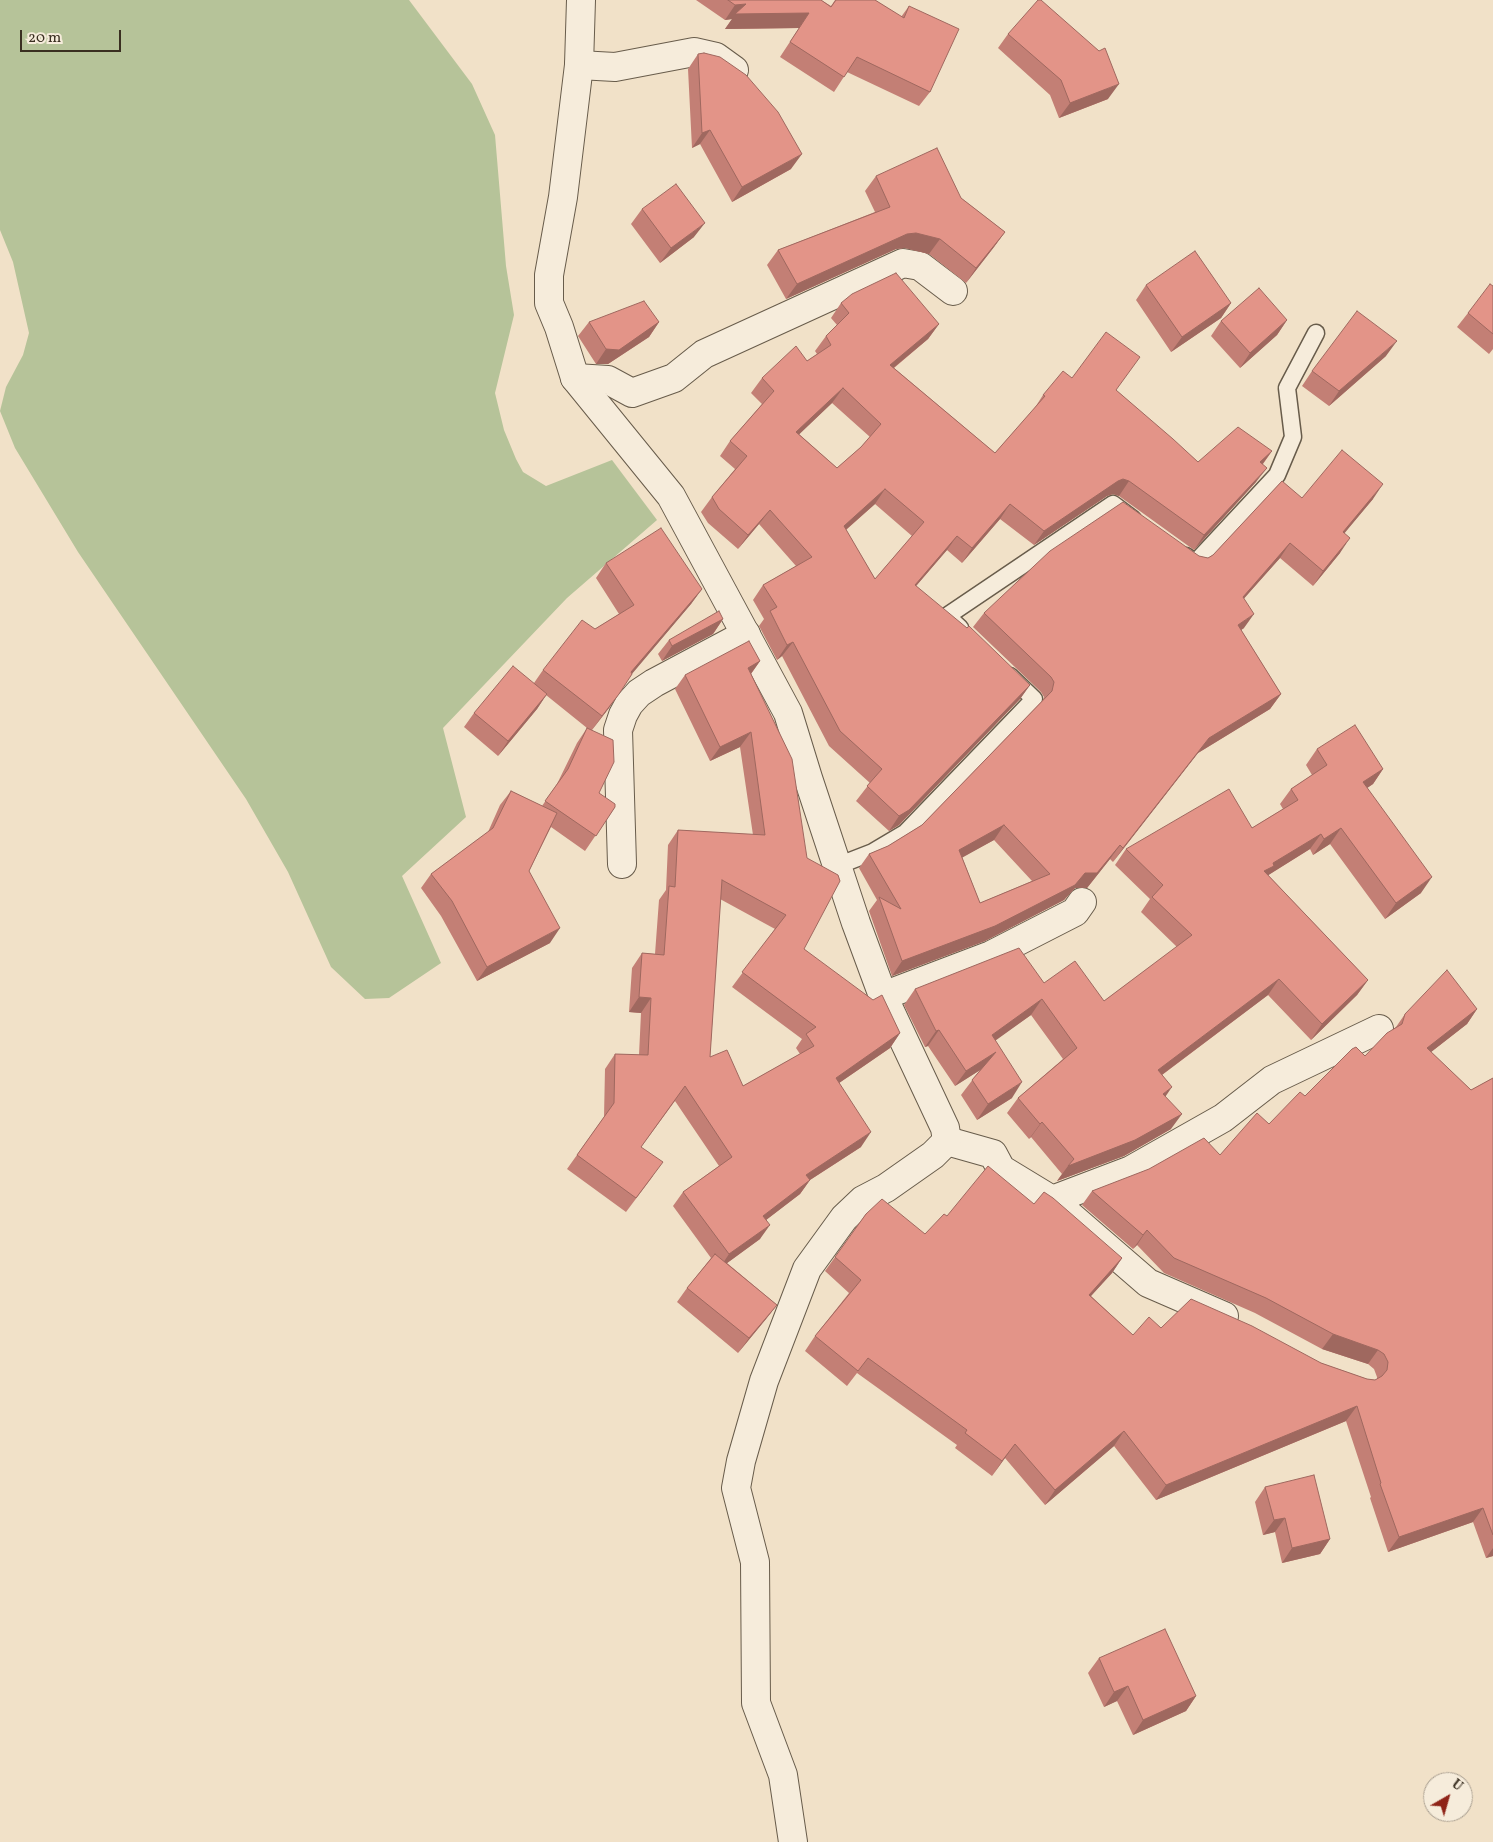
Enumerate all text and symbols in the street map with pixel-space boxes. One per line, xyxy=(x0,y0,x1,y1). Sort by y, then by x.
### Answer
scale bar xyxy=(22,20,124,52)
text: 20 m xyxy=(28,28,61,49)
north arrow xyxy=(1423,1772,1473,1822)
text: U xyxy=(1447,1775,1467,1796)

